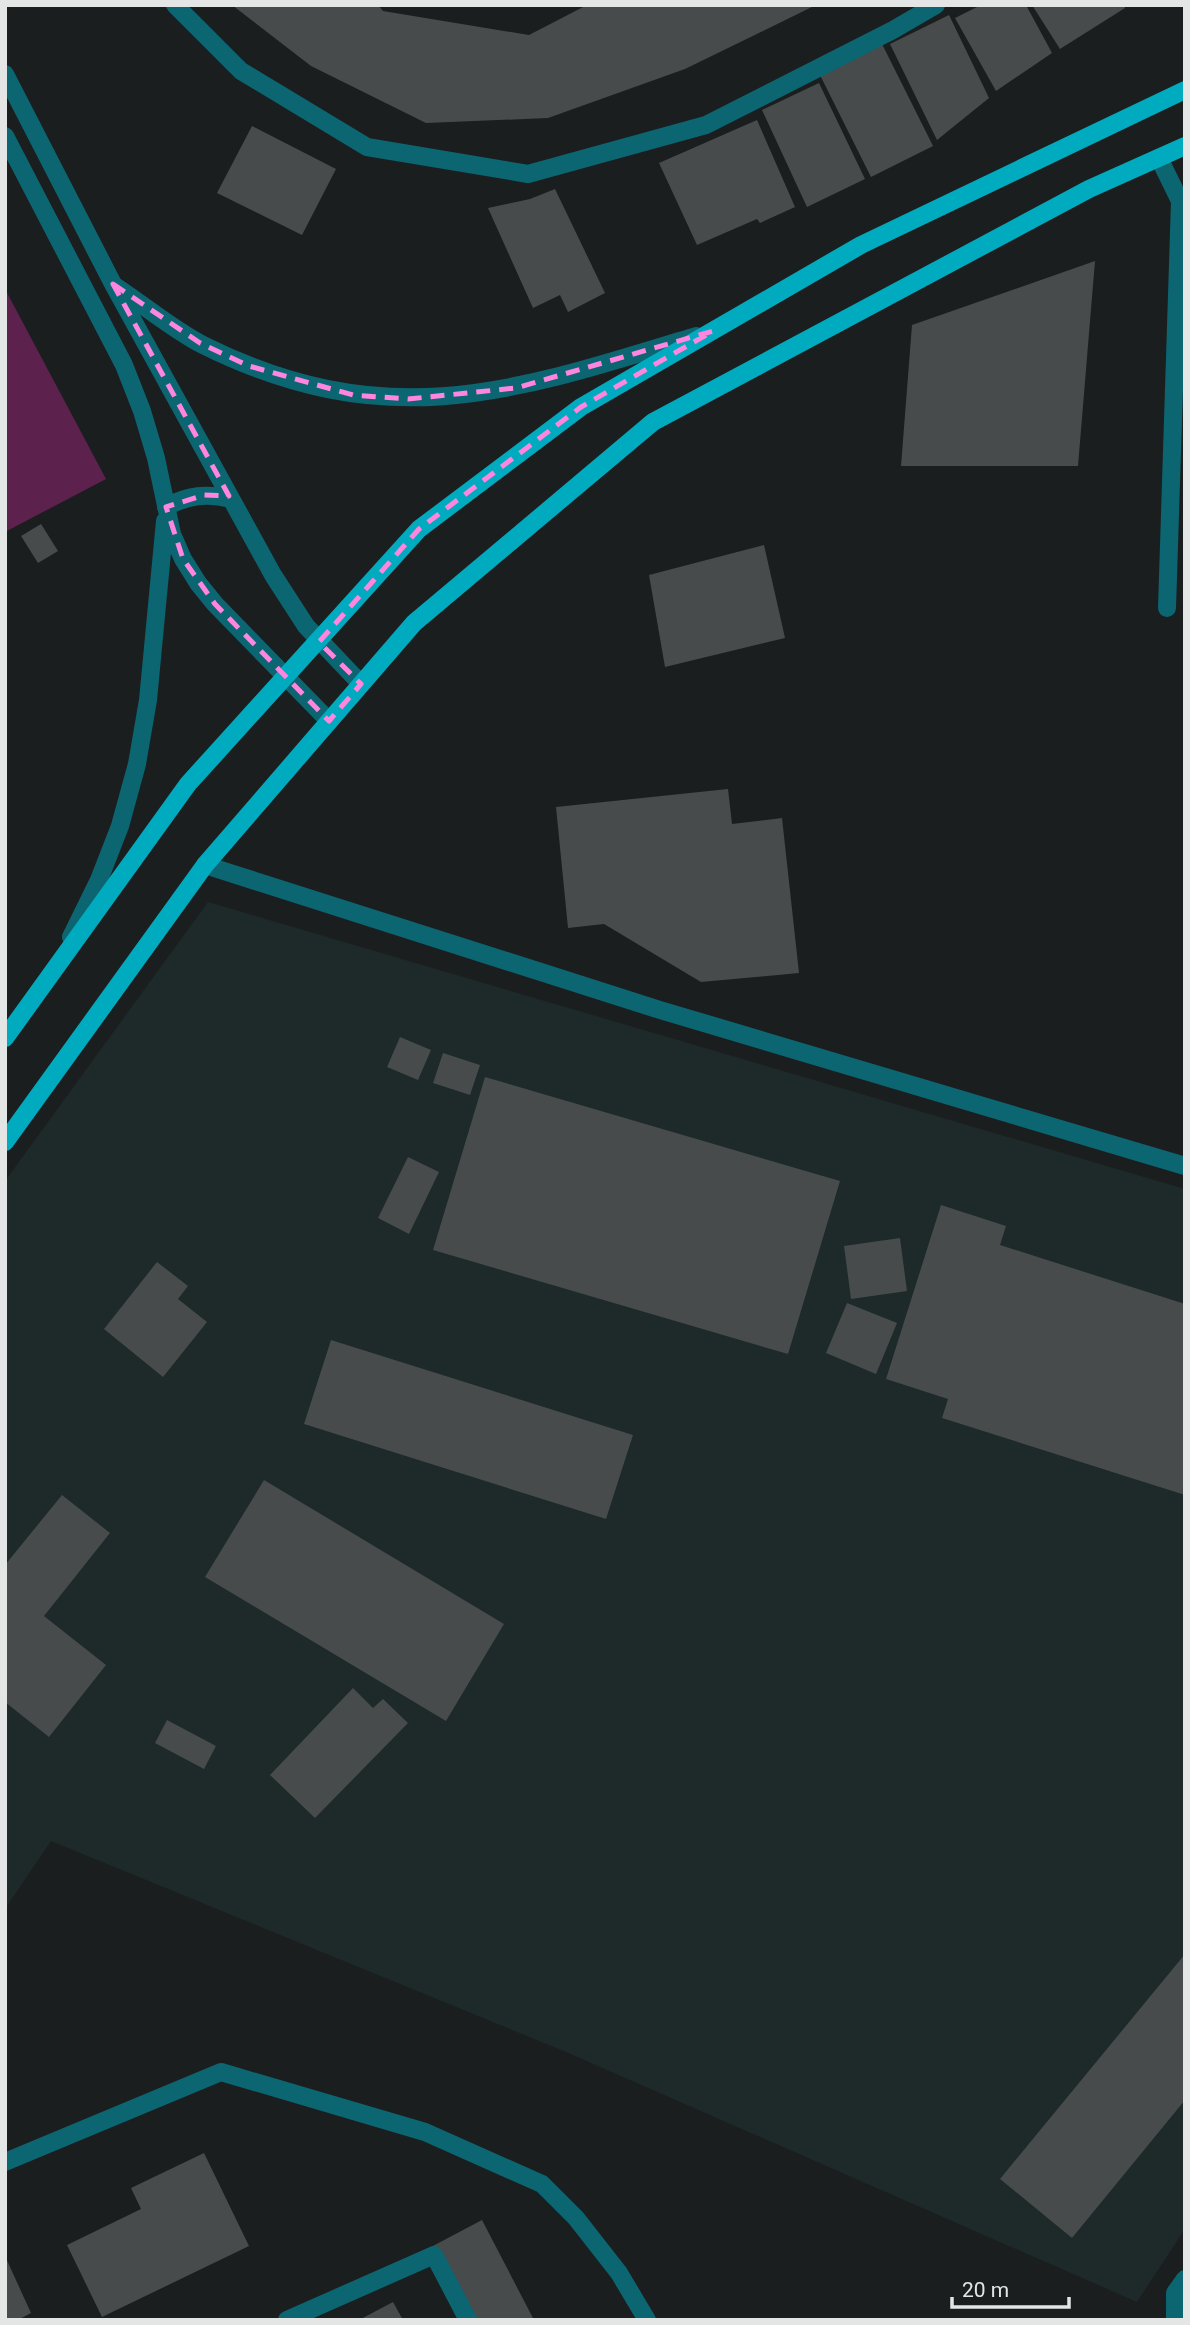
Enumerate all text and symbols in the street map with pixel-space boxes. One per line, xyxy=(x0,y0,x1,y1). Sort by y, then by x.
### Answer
scale bar xyxy=(952,2266,1069,2310)
text: 20 m xyxy=(962,2278,1009,2302)

